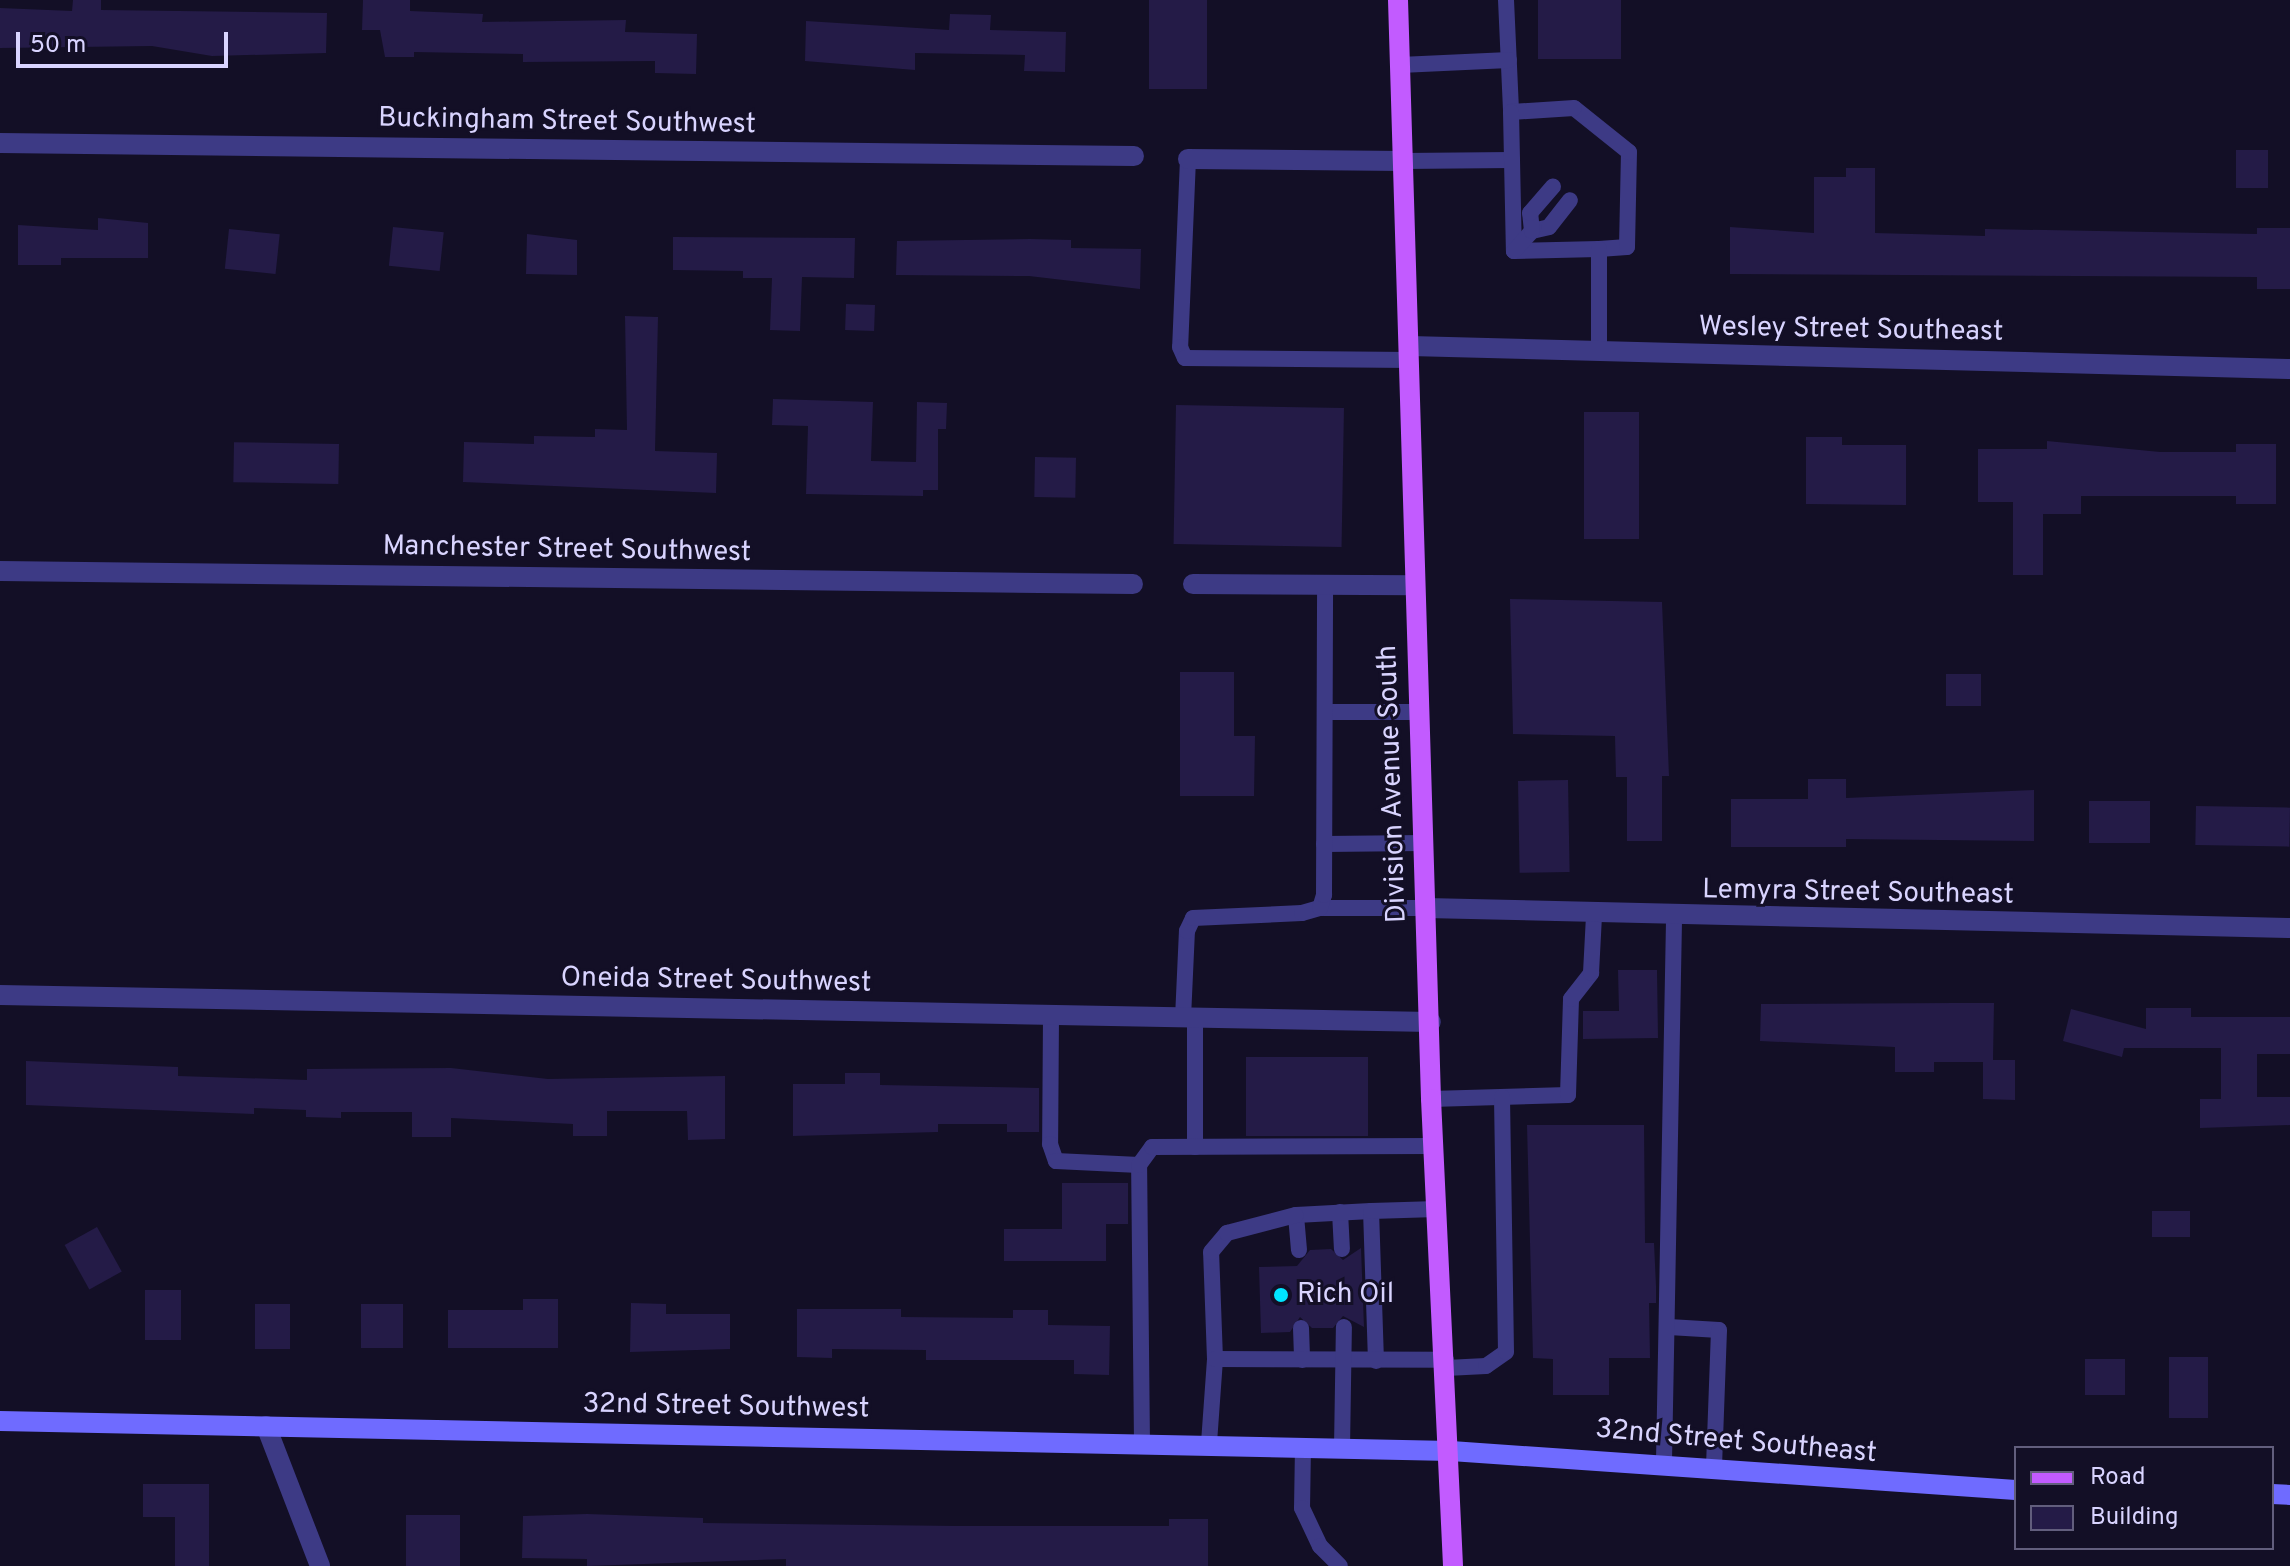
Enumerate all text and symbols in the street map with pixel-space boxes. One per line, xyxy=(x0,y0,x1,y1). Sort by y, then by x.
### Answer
scale bar xyxy=(20,16,232,66)
text: 50 m xyxy=(30,31,86,61)
street label: Buckingham Street Southwest xyxy=(378,102,756,142)
street label: Wesley Street Southeast xyxy=(1698,311,2004,349)
street label: Manchester Street Southwest xyxy=(382,530,752,570)
street label: Division Avenue South xyxy=(1371,644,1415,924)
street label: Lemyra Street Southeast xyxy=(1702,873,2014,913)
street label: Oneida Street Southwest xyxy=(560,961,872,1001)
place label: Rich Oil xyxy=(1297,1278,1394,1312)
marker: Rich Oil xyxy=(1272,1286,1290,1304)
street label: 32nd Street Southwest xyxy=(582,1388,870,1426)
street label: 32nd Street Southeast xyxy=(1594,1413,1878,1471)
legend xyxy=(2014,1446,2274,1550)
text: Road xyxy=(2090,1463,2146,1493)
text: Building xyxy=(2090,1503,2179,1533)

